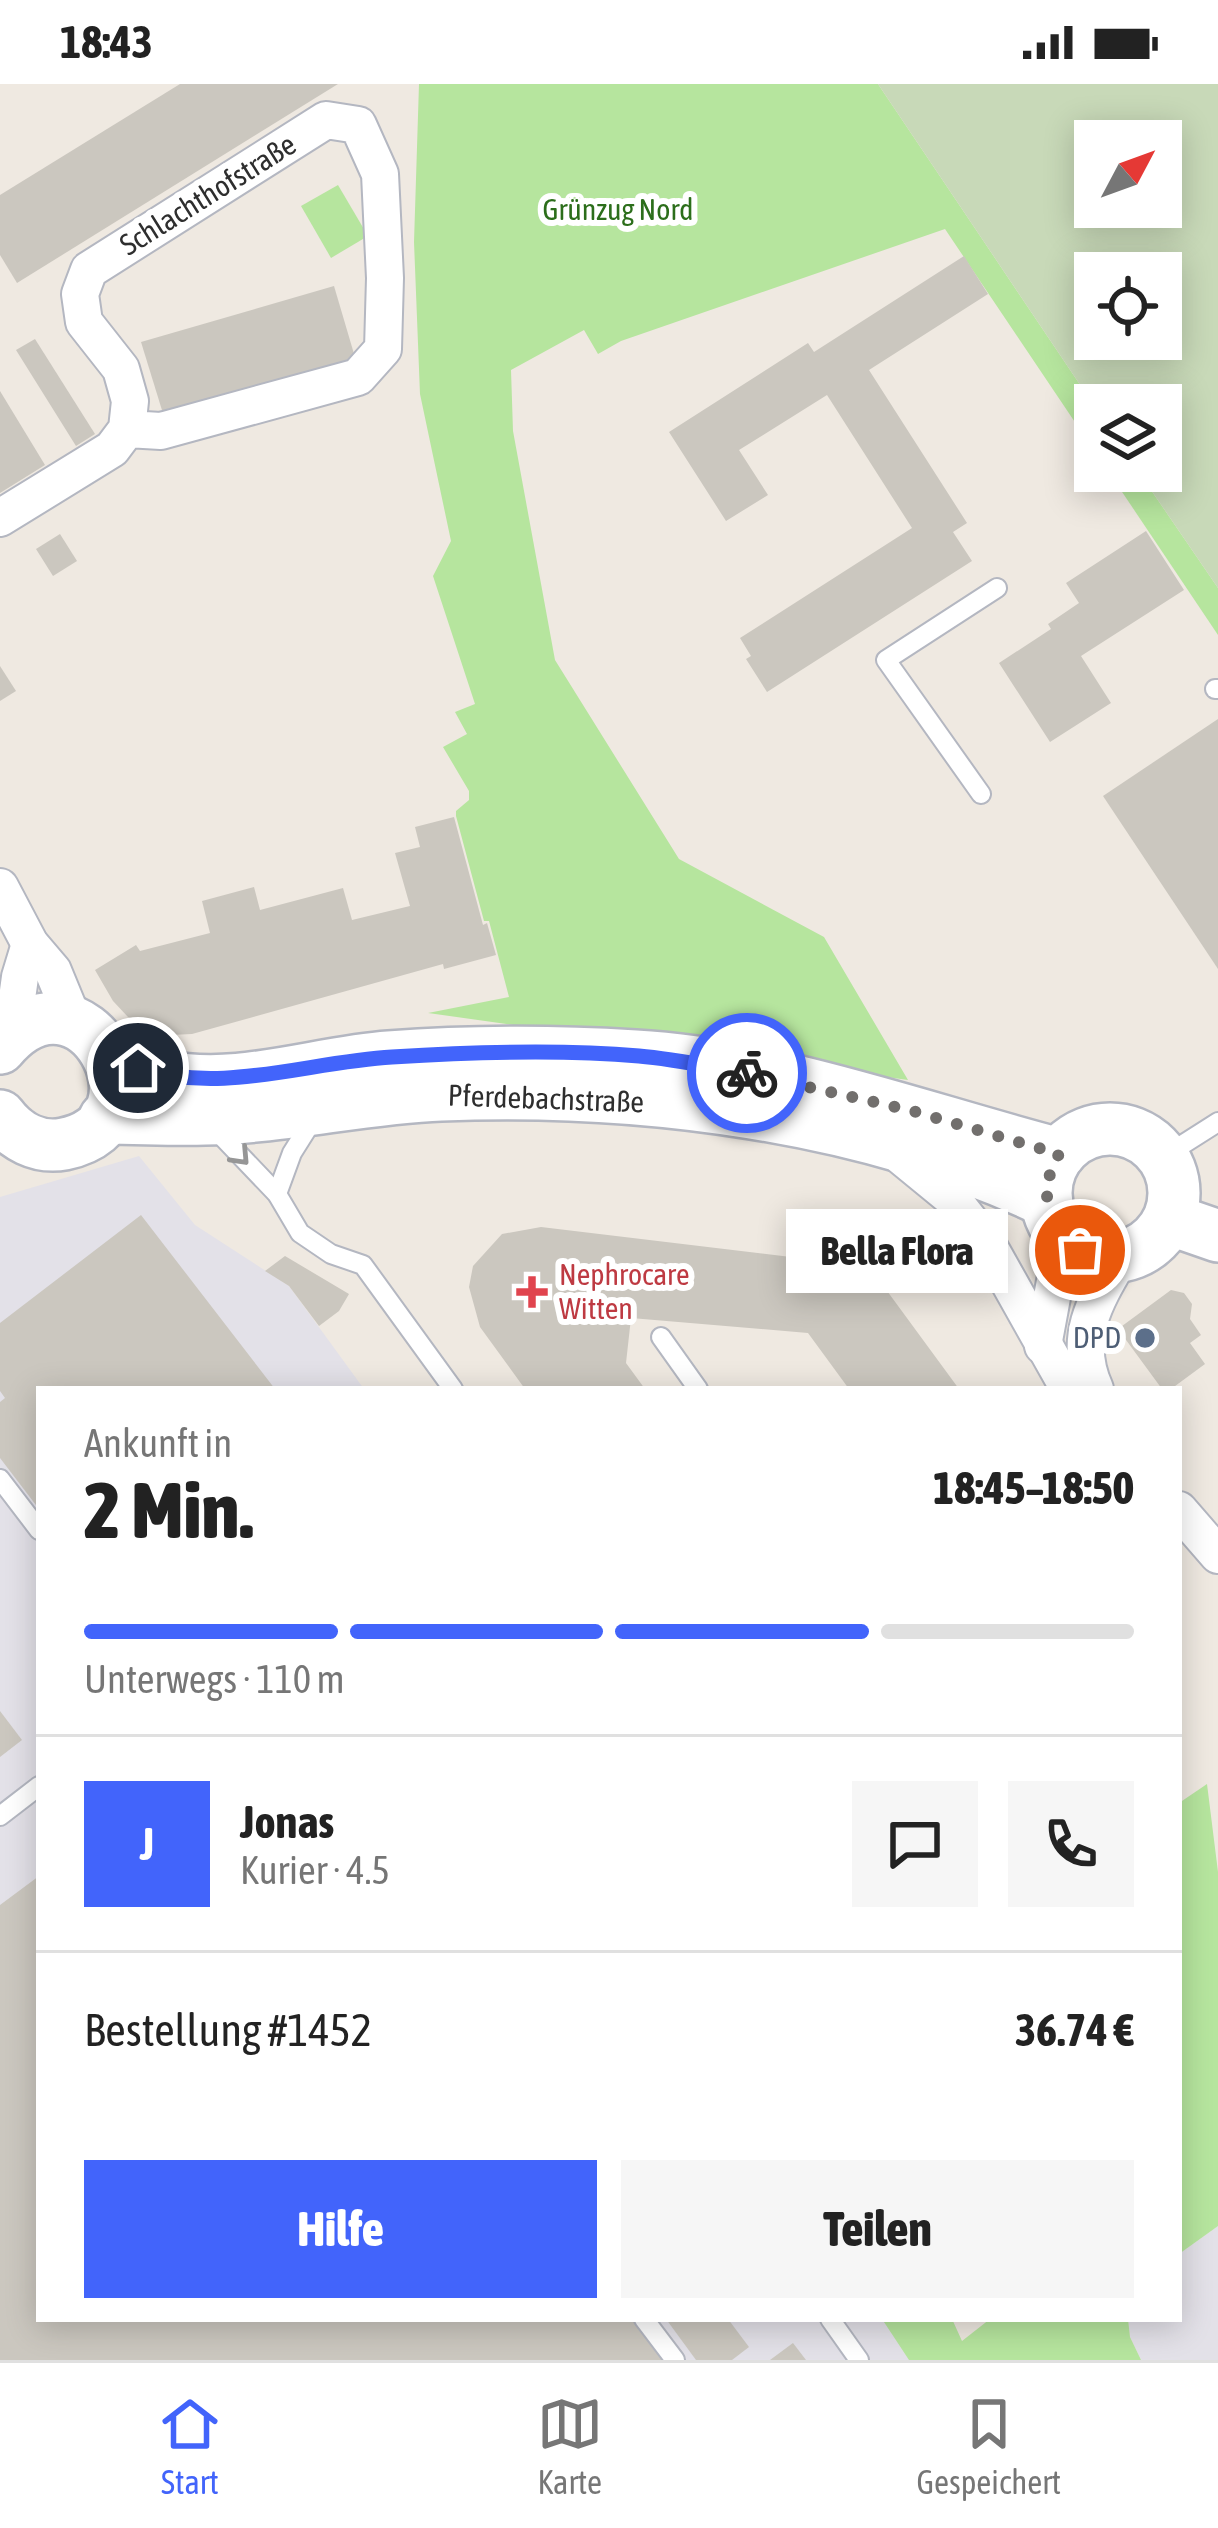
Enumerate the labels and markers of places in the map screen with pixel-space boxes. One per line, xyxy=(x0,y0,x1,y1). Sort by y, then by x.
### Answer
pin xyxy=(87,1017,189,1119)
pin xyxy=(1029,1199,1131,1301)
callout: Bella Flora xyxy=(786,1208,1008,1292)
place label: Nephrocare Witten xyxy=(559,1257,690,1325)
marker: Nephrocare Witten xyxy=(516,1276,548,1308)
place label: DPD xyxy=(1073,1320,1121,1354)
marker: DPD xyxy=(1132,1325,1158,1351)

